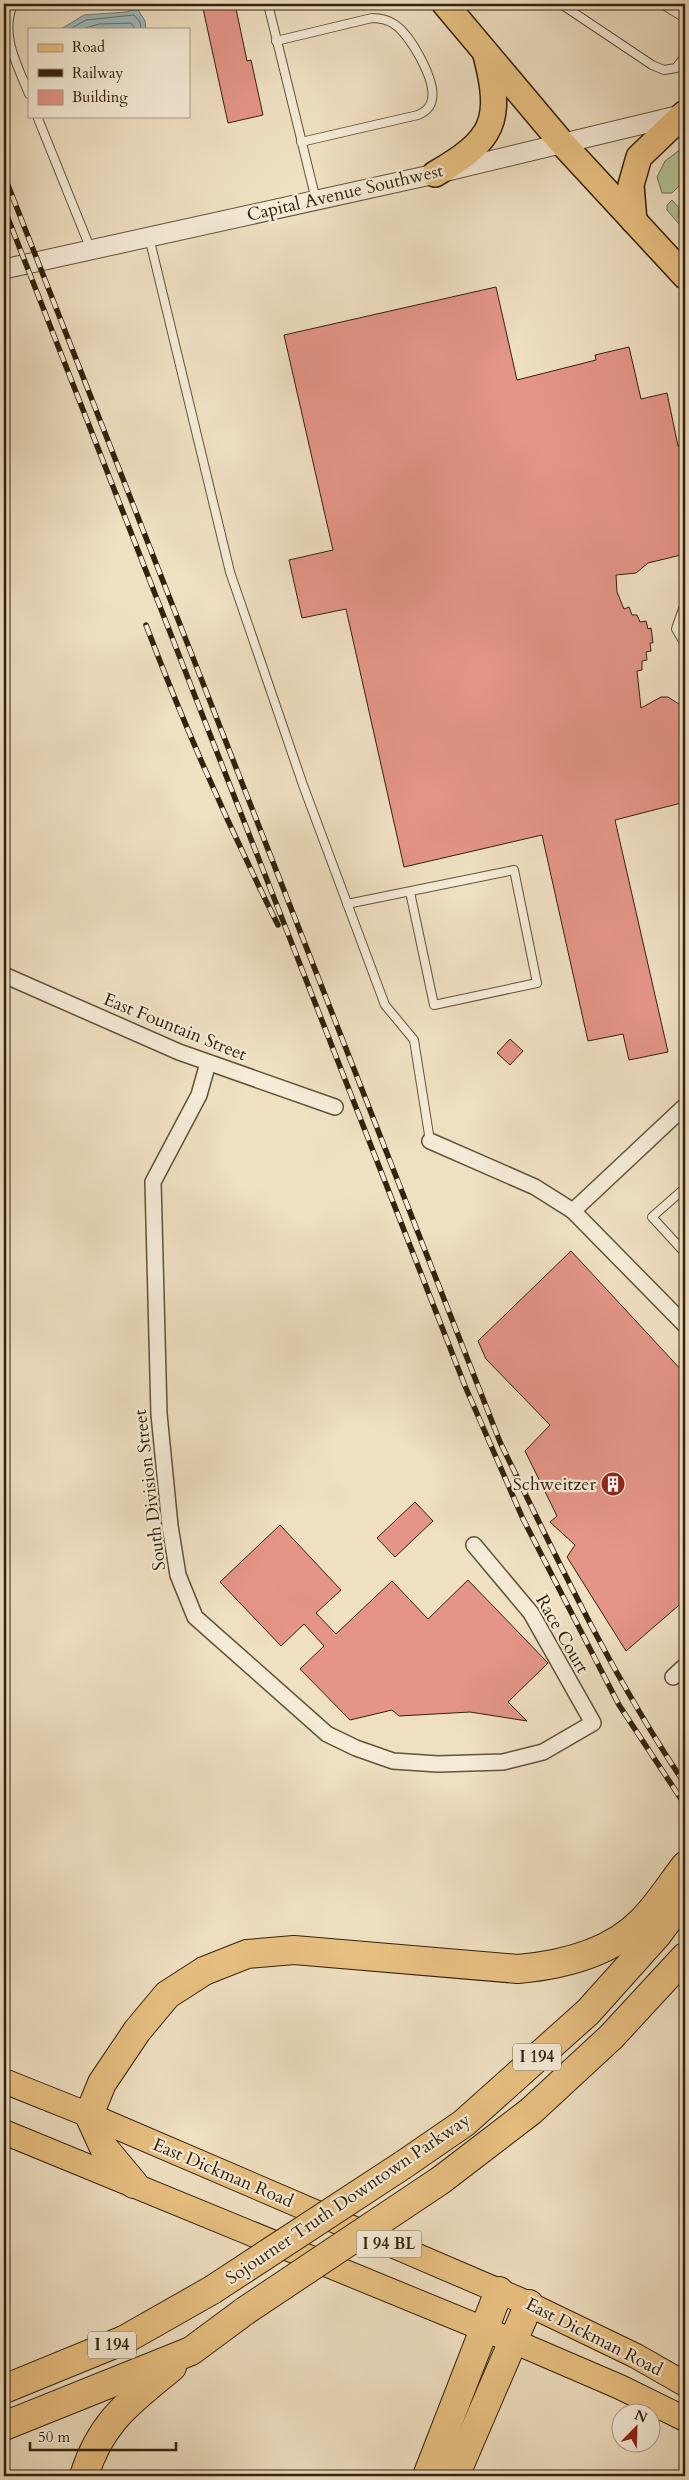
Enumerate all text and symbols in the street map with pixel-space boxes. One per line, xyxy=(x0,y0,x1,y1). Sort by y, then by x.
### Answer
legend xyxy=(28,28,190,118)
text: Road xyxy=(72,37,105,57)
text: Railway xyxy=(72,63,123,83)
text: Building xyxy=(72,87,128,107)
street label: Capital Avenue Southwest xyxy=(244,158,446,228)
street label: East Fountain Street xyxy=(100,987,251,1067)
street label: South Division Street xyxy=(128,1408,172,1572)
building icon: Schweitzer xyxy=(600,1471,626,1497)
place label: Schweitzer xyxy=(513,1472,596,1497)
street label: Race Court xyxy=(529,1590,595,1678)
road number: I 194 xyxy=(513,2044,561,2070)
street label: Sojourner Truth Downtown Parkway xyxy=(221,2107,476,2290)
street label: East Dickman Road xyxy=(149,2132,298,2214)
road number: I 94 BL xyxy=(356,2230,422,2258)
street label: East Dickman Road xyxy=(521,2292,667,2383)
road number: I 194 xyxy=(88,2332,136,2358)
north arrow xyxy=(612,2402,662,2452)
text: N xyxy=(632,2405,650,2428)
scale bar xyxy=(30,2420,176,2452)
text: 50 m xyxy=(38,2427,70,2447)

